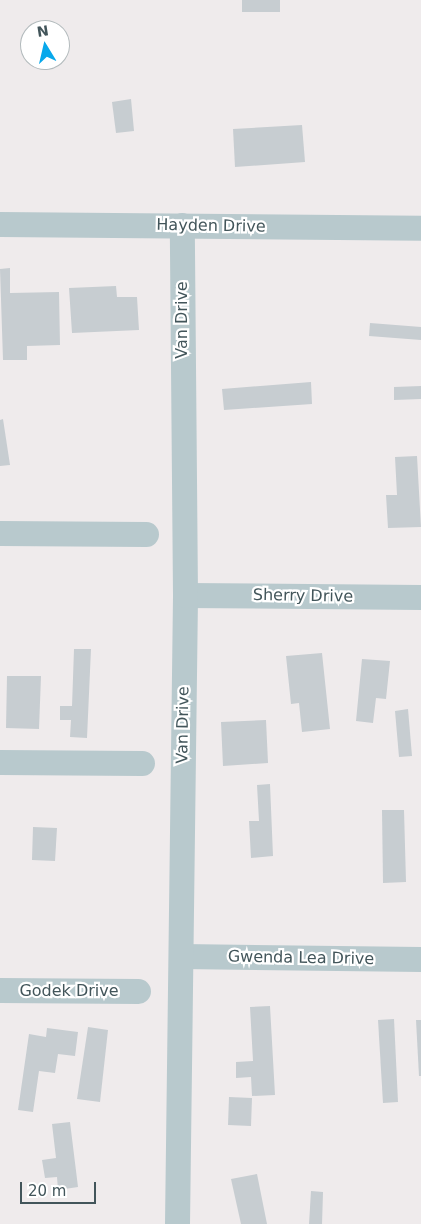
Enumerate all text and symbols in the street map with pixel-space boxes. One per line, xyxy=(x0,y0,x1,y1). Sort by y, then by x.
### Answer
north arrow xyxy=(20,20,70,70)
text: N xyxy=(36,22,50,40)
street label: Hayden Drive xyxy=(156,215,266,237)
street label: Van Drive xyxy=(172,281,192,359)
street label: Sherry Drive xyxy=(253,586,353,606)
street label: Van Drive xyxy=(173,686,193,764)
street label: Gwenda Lea Drive xyxy=(228,947,374,969)
street label: Godek Drive xyxy=(19,981,119,1001)
scale bar xyxy=(22,1172,99,1204)
text: 20 m xyxy=(28,1182,66,1200)

